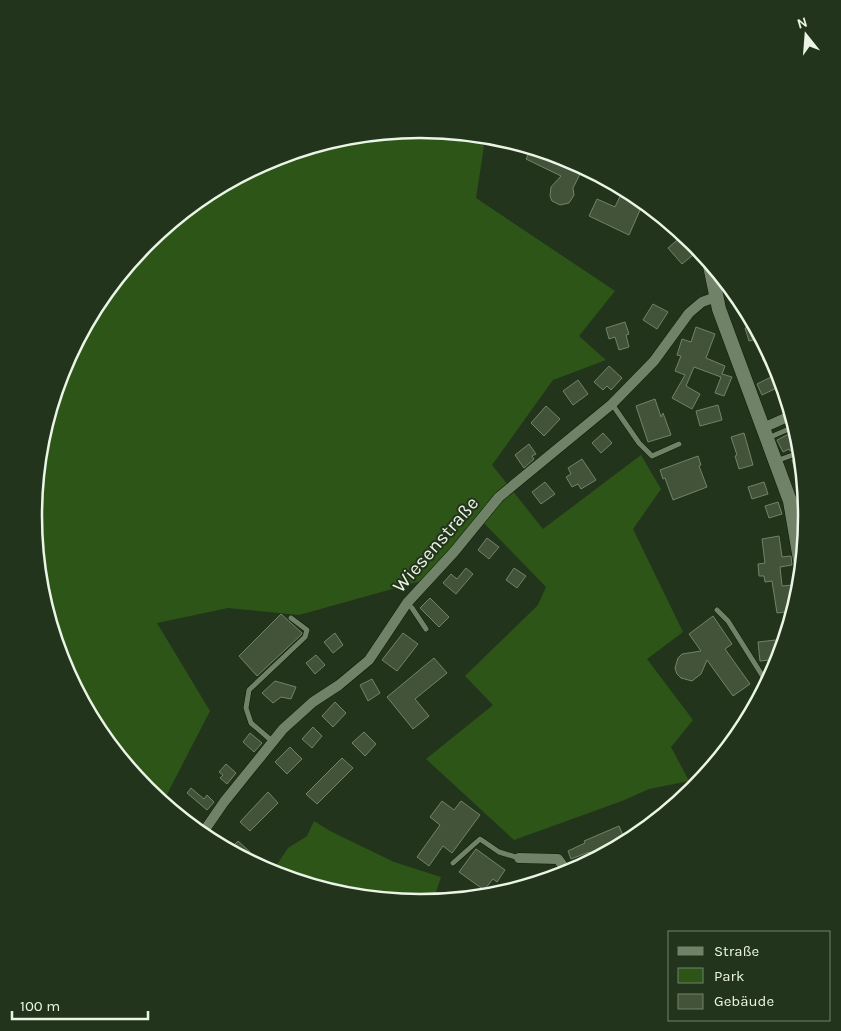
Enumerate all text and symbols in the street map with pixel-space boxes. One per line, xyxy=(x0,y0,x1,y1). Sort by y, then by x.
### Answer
north arrow xyxy=(781,10,831,60)
text: N xyxy=(795,13,810,33)
street label: Wiesenstraße xyxy=(388,492,483,597)
legend xyxy=(668,931,831,1021)
text: Straße xyxy=(714,942,759,960)
text: Park xyxy=(714,967,744,985)
scale bar xyxy=(12,988,149,1020)
text: Gebäude xyxy=(714,992,774,1010)
text: 100 m xyxy=(20,997,60,1015)

